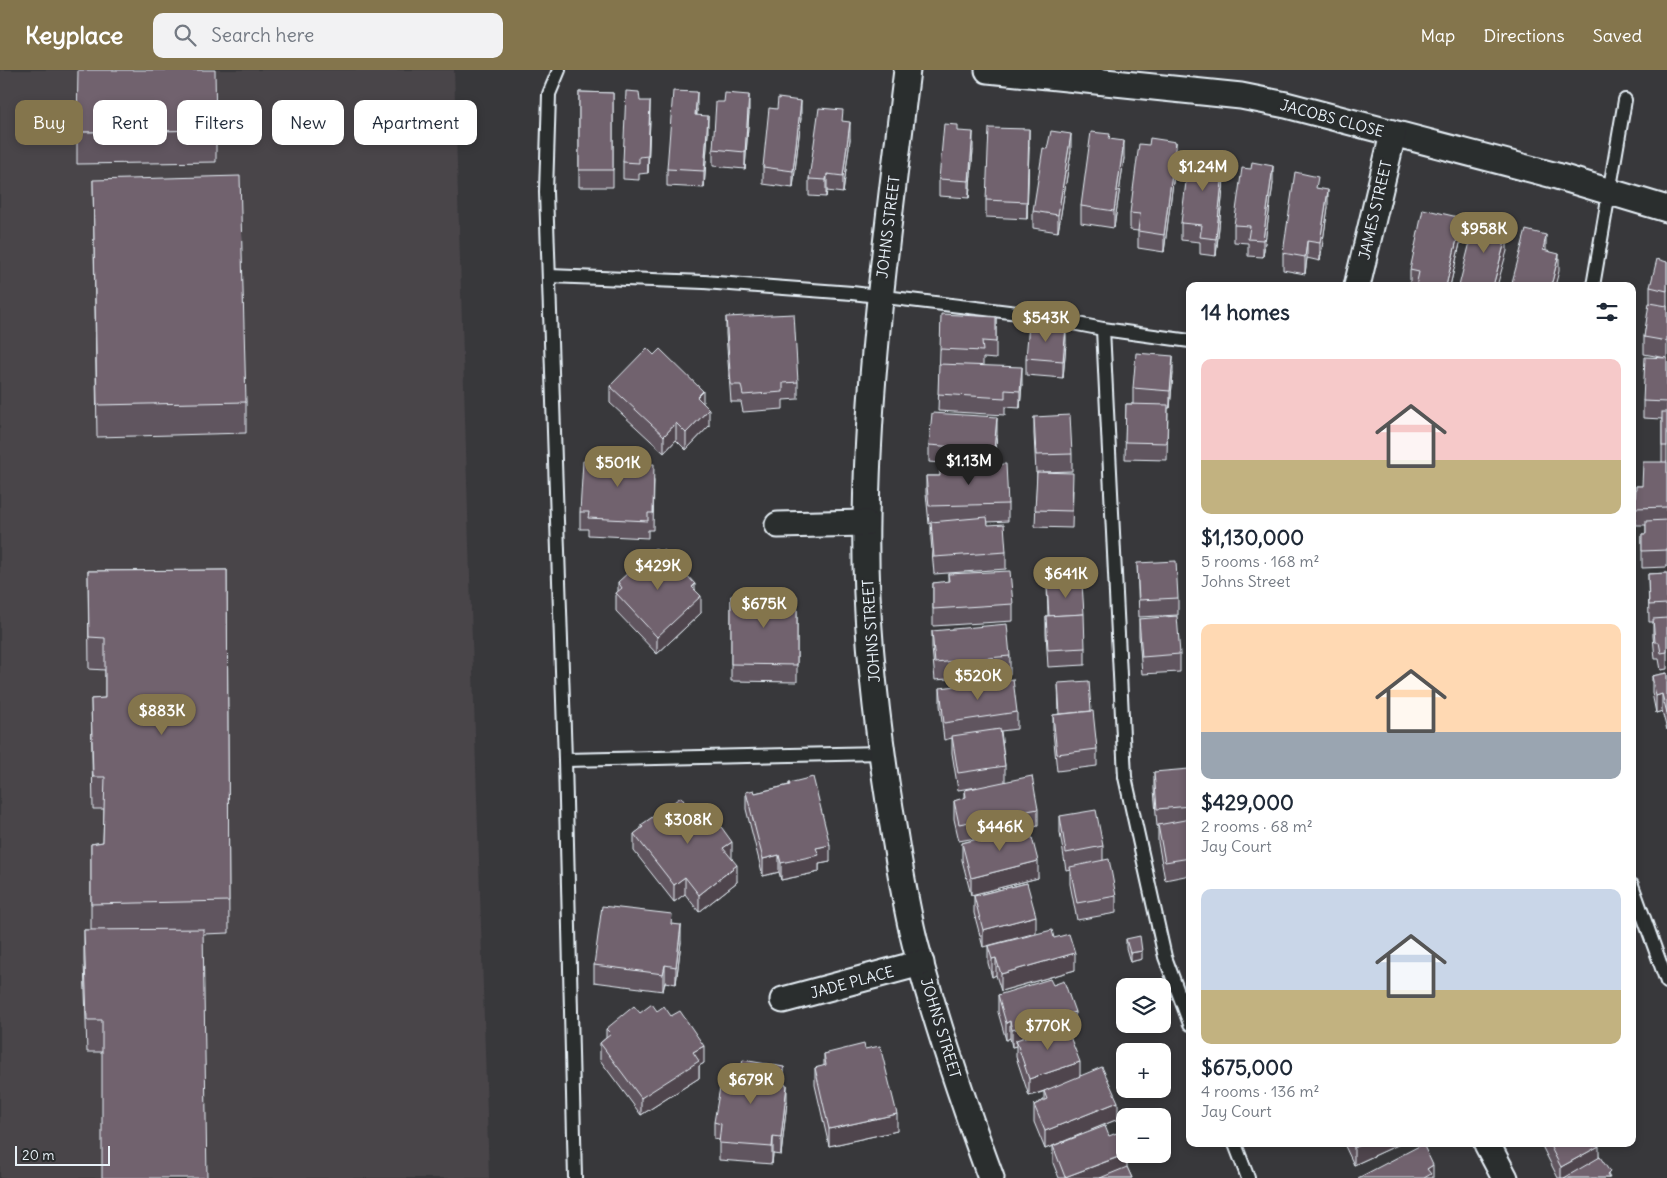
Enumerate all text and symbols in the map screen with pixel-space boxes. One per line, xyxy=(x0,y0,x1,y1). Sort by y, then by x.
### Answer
search box xyxy=(153,13,503,58)
text: Keyplace xyxy=(25,20,123,50)
icon: search xyxy=(171,21,199,49)
text: Search here xyxy=(211,23,314,47)
text: Map xyxy=(1420,24,1455,47)
text: Directions xyxy=(1483,24,1565,47)
text: Saved xyxy=(1593,24,1642,47)
street label: JACOBS CLOSE xyxy=(1278,95,1386,141)
chip: Buy xyxy=(15,100,83,145)
chip: Rent xyxy=(93,100,167,145)
chip: Filters xyxy=(177,100,262,145)
chip: New xyxy=(272,100,344,145)
chip: Apartment xyxy=(354,100,477,145)
pin: $1.24M xyxy=(1162,150,1244,192)
text: $1.24M xyxy=(1178,156,1228,176)
street label: JAMES STREET xyxy=(1354,158,1396,261)
street label: JOHNS STREET xyxy=(872,174,904,280)
pin: $958K xyxy=(1449,212,1519,254)
text: $958K xyxy=(1461,218,1507,238)
icon: filters xyxy=(1593,298,1621,326)
text: 14 homes xyxy=(1201,299,1290,326)
pin: $543K xyxy=(1011,300,1081,343)
text: $543K xyxy=(1023,307,1069,327)
icon: home xyxy=(1366,391,1456,481)
pin: $1.13M xyxy=(928,444,1010,486)
pin: $501K xyxy=(583,446,653,488)
text: $1.13M xyxy=(946,450,992,470)
text: $501K xyxy=(596,452,640,472)
text: $1,130,000 xyxy=(1201,524,1304,551)
pin: $429K xyxy=(623,548,693,591)
text: 5 rooms · 168 m² xyxy=(1201,551,1319,571)
text: $429K xyxy=(635,555,681,575)
pin: $641K xyxy=(1031,556,1101,599)
text: $641K xyxy=(1044,563,1088,583)
text: Johns Street xyxy=(1201,571,1290,591)
street label: JOHNS STREET xyxy=(858,579,884,683)
pin: $675K xyxy=(729,586,799,629)
text: $675K xyxy=(741,593,787,613)
icon: home xyxy=(1366,656,1456,746)
pin: $520K xyxy=(943,658,1013,701)
text: $520K xyxy=(954,665,1002,685)
pin: $883K xyxy=(127,694,197,736)
text: $883K xyxy=(139,700,185,720)
text: $429,000 xyxy=(1201,789,1294,816)
pin: $308K xyxy=(653,802,723,845)
text: $308K xyxy=(664,809,712,829)
pin: $446K xyxy=(965,810,1035,852)
text: $446K xyxy=(977,816,1023,836)
text: 2 rooms · 68 m² xyxy=(1201,816,1313,836)
text: Jay Court xyxy=(1201,836,1272,856)
icon: home xyxy=(1366,921,1456,1011)
street label: JADE PLACE xyxy=(808,962,896,1002)
street label: JOHNS STREET xyxy=(917,976,965,1080)
map controls xyxy=(1116,978,1171,1163)
button: layers xyxy=(1116,978,1171,1033)
pin: $770K xyxy=(1013,1008,1083,1051)
text: $770K xyxy=(1026,1015,1070,1035)
button: + xyxy=(1116,1043,1171,1098)
text: $675,000 xyxy=(1201,1054,1293,1081)
pin: $679K xyxy=(716,1062,786,1105)
text: $679K xyxy=(728,1069,774,1089)
text: 4 rooms · 136 m² xyxy=(1201,1081,1319,1101)
text: Jay Court xyxy=(1201,1101,1272,1121)
button: − xyxy=(1116,1108,1171,1163)
scale bar xyxy=(15,1143,110,1166)
text: 20 m xyxy=(22,1146,55,1164)

